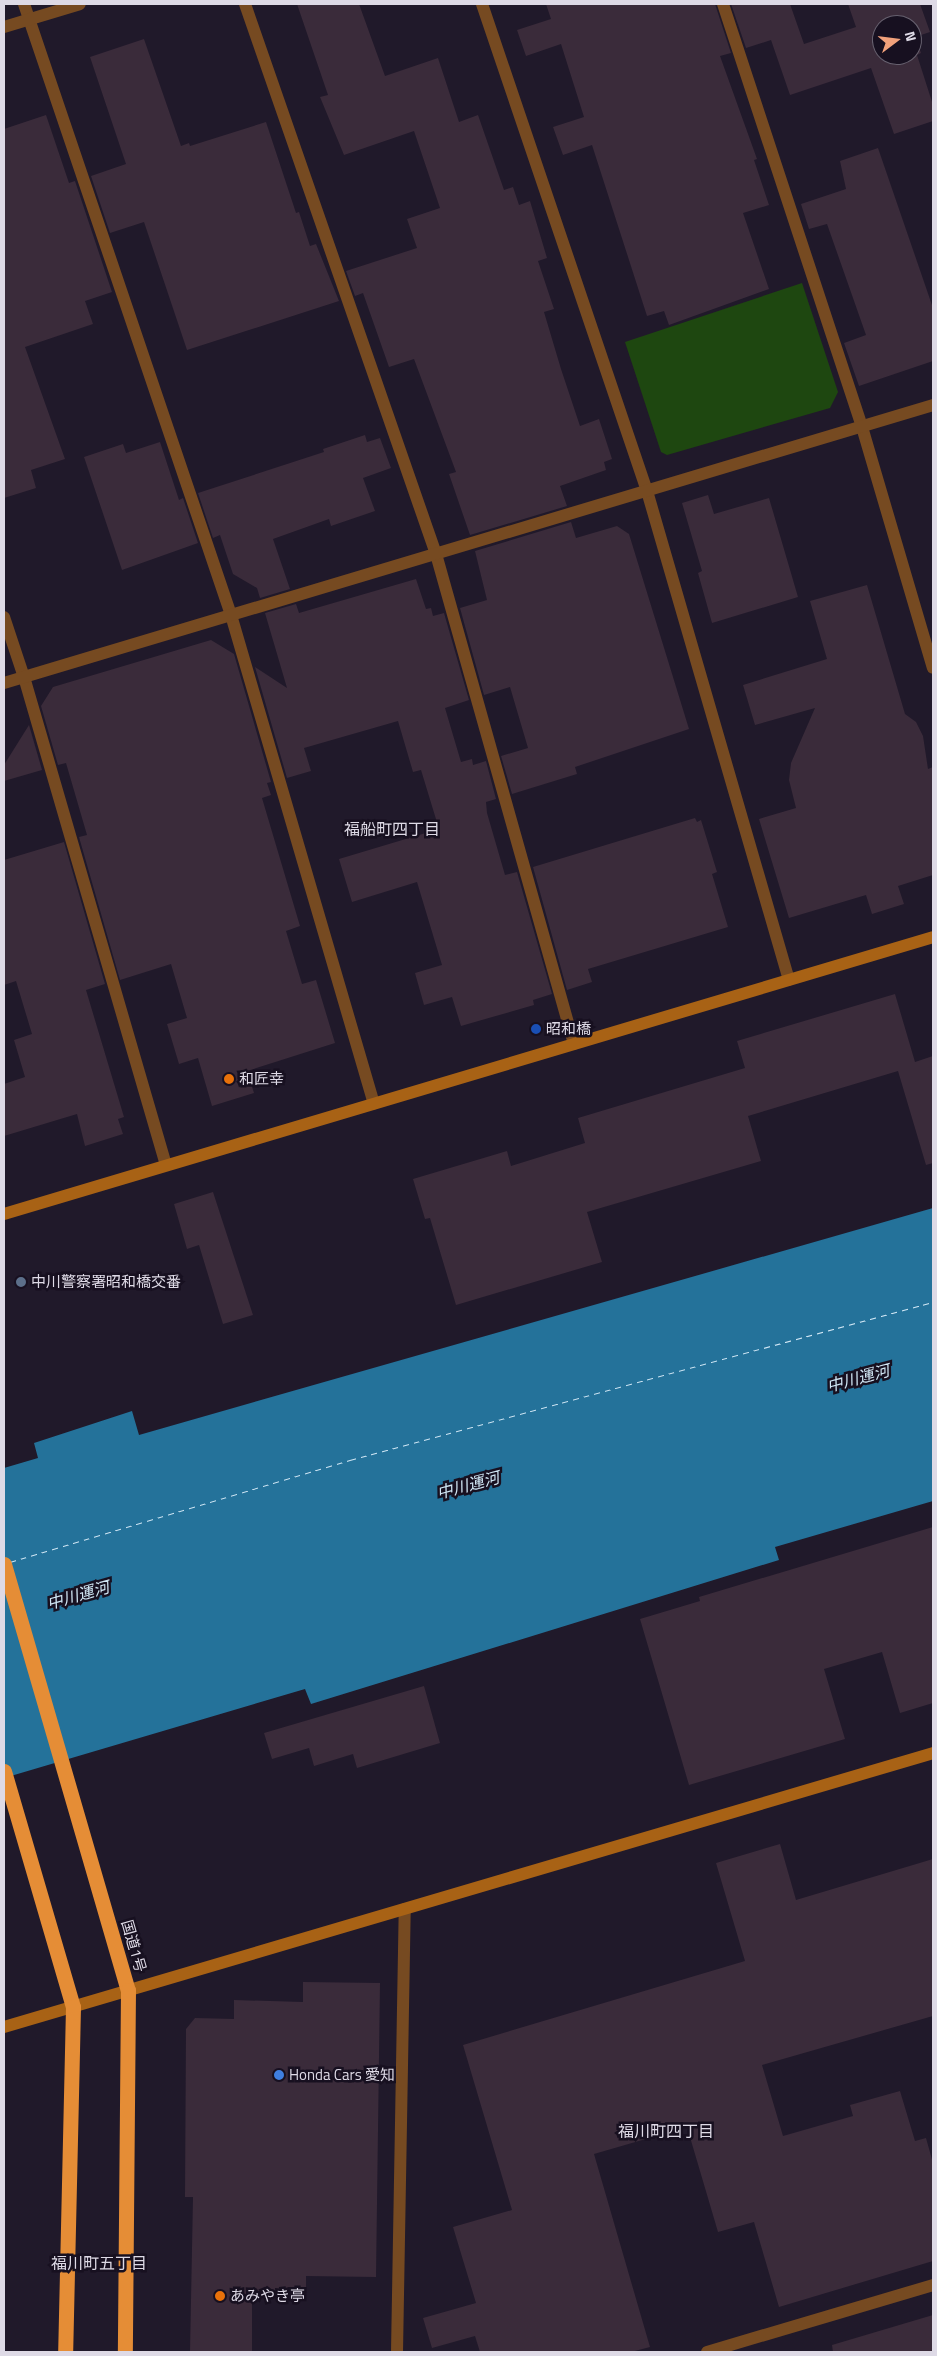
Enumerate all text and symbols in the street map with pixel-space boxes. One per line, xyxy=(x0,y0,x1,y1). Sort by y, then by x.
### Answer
north arrow xyxy=(872,15,922,65)
text: N xyxy=(900,29,922,44)
district label: 福船町四丁目 xyxy=(344,819,440,839)
place label: 昭和橋 xyxy=(546,1020,591,1038)
marker: 昭和橋 xyxy=(530,1023,542,1035)
place label: 和匠幸 xyxy=(239,1070,284,1088)
marker: 和匠幸 xyxy=(223,1073,235,1085)
place label: 中川警察署昭和橋交番 xyxy=(31,1273,181,1291)
marker: 中川警察署昭和橋交番 xyxy=(15,1276,27,1288)
water label: 中川運河 xyxy=(825,1360,891,1396)
water label: 中川運河 xyxy=(435,1467,501,1503)
water label: 中川運河 xyxy=(45,1577,111,1613)
street label: 国道1号 xyxy=(118,1918,150,1974)
place label: Honda Cars 愛知 xyxy=(289,2066,395,2084)
marker: Honda Cars 愛知 xyxy=(273,2069,285,2081)
district label: 福川町四丁目 xyxy=(618,2121,714,2141)
district label: 福川町五丁目 xyxy=(51,2253,147,2273)
place label: あみやき亭 xyxy=(230,2287,305,2305)
marker: あみやき亭 xyxy=(214,2290,226,2302)

